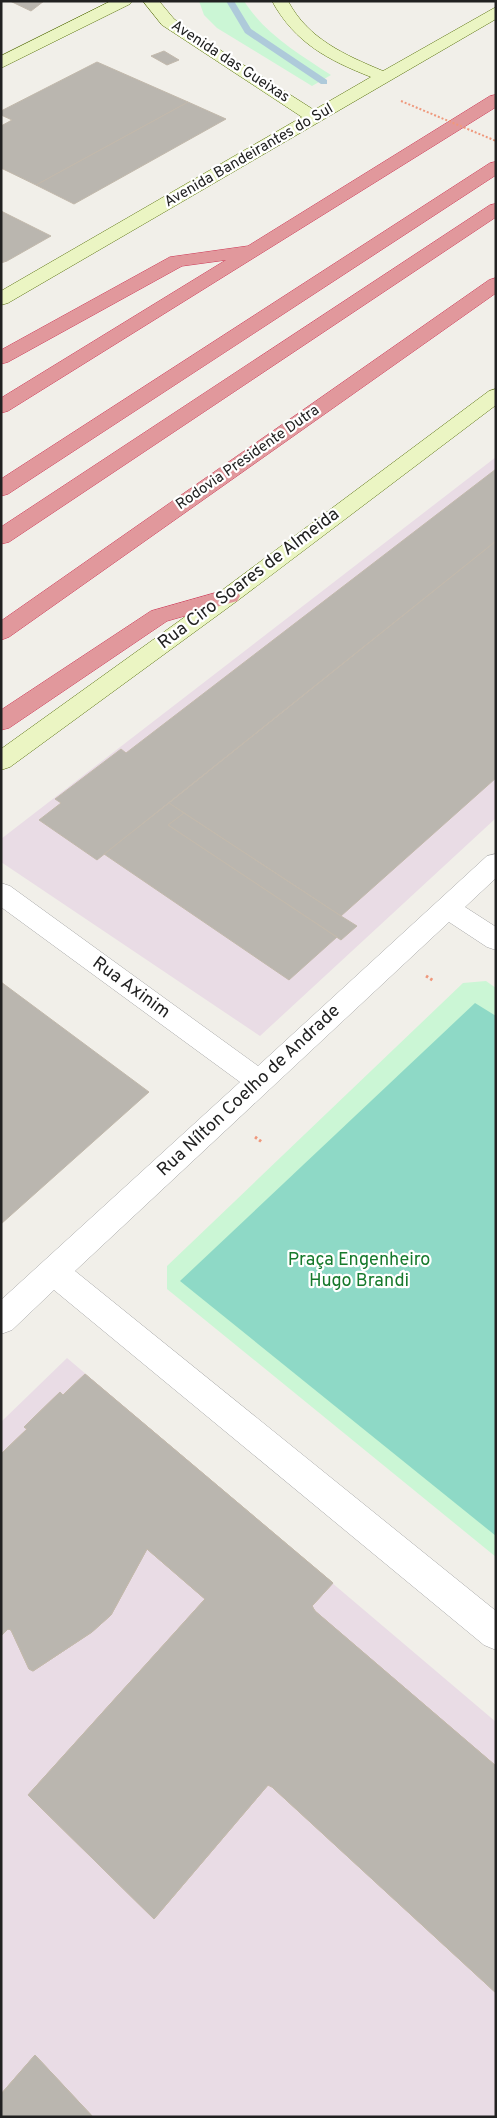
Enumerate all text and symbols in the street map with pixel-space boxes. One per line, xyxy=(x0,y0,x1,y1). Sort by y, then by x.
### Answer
street label: Avenida das Gueixas xyxy=(167,17,293,107)
street label: Avenida Bandeirantes do Sul xyxy=(161,100,337,212)
street label: Rodovia Presidente Dutra xyxy=(173,401,323,515)
street label: Rua Ciro Soares de Almeida xyxy=(154,503,344,655)
street label: Rua Axinim xyxy=(87,952,175,1024)
street label: Rua Nílton Coelho de Andrade xyxy=(153,1000,345,1182)
park label: Praça Engenheiro Hugo Brandi xyxy=(288,1249,430,1293)

